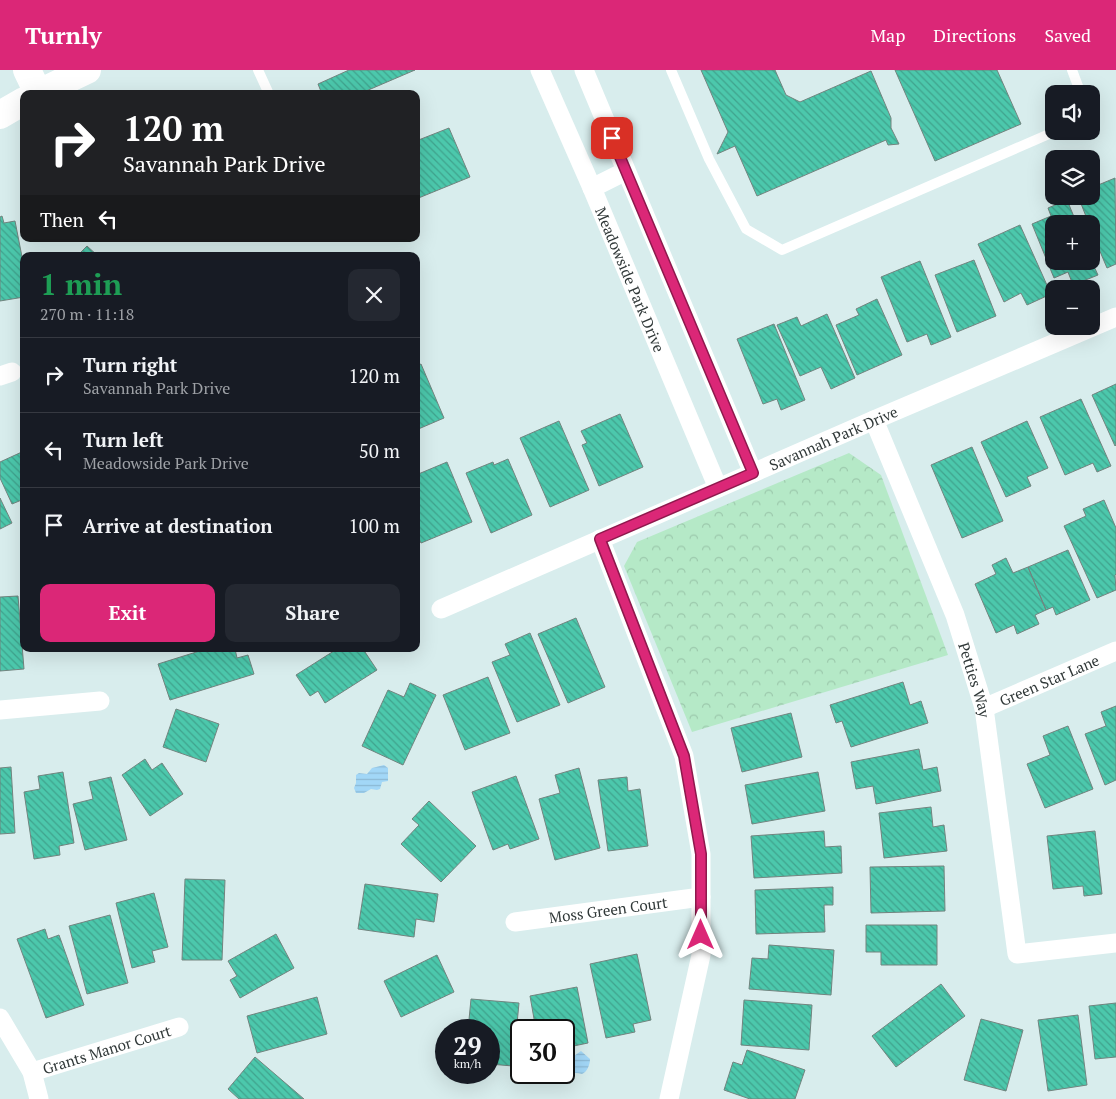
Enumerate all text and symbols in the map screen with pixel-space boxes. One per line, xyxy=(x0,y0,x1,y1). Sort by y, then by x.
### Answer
text: Turnly xyxy=(25,19,102,51)
text: Map xyxy=(870,23,905,47)
text: Directions xyxy=(933,23,1016,47)
text: Saved xyxy=(1044,23,1091,47)
map controls xyxy=(1045,85,1100,335)
button: sound xyxy=(1045,85,1100,140)
text: 120 m xyxy=(123,105,224,151)
icon: right xyxy=(40,110,105,175)
pin xyxy=(591,117,633,159)
icon: arrive xyxy=(598,124,626,152)
text: Savannah Park Drive xyxy=(123,149,326,178)
button: layers xyxy=(1045,150,1100,205)
street label: Meadowside Park Drive xyxy=(591,204,670,355)
icon: left xyxy=(94,205,122,233)
text: Then xyxy=(40,207,84,232)
button: + xyxy=(1045,215,1100,270)
text: 1 min xyxy=(40,264,122,304)
button: close xyxy=(348,269,400,321)
button: − xyxy=(1045,280,1100,335)
text: 270 m · 11:18 xyxy=(40,303,134,325)
text: Turn right xyxy=(83,352,177,377)
icon: right xyxy=(40,361,68,389)
text: 120 m xyxy=(349,363,400,388)
text: Savannah Park Drive xyxy=(83,377,230,399)
street label: Savannah Park Drive xyxy=(766,401,901,475)
text: Turn left xyxy=(83,427,164,452)
icon: left xyxy=(40,436,68,464)
text: 50 m xyxy=(359,438,400,463)
text: Meadowside Park Drive xyxy=(83,452,249,474)
icon: arrive xyxy=(40,511,68,539)
text: Arrive at destination xyxy=(83,513,272,538)
text: 100 m xyxy=(349,513,400,538)
button: Exit xyxy=(40,584,215,642)
button: Share xyxy=(225,584,400,642)
street label: Petties Way xyxy=(954,640,995,719)
street label: Green Star Lane xyxy=(996,650,1102,710)
street label: Moss Green Court xyxy=(548,892,669,927)
position arrow xyxy=(674,908,726,960)
speed limit sign: 30 xyxy=(510,1019,575,1084)
street label: Grants Manor Court xyxy=(40,1020,174,1078)
text: 29 xyxy=(453,1029,482,1062)
text: km/h xyxy=(454,1056,481,1071)

